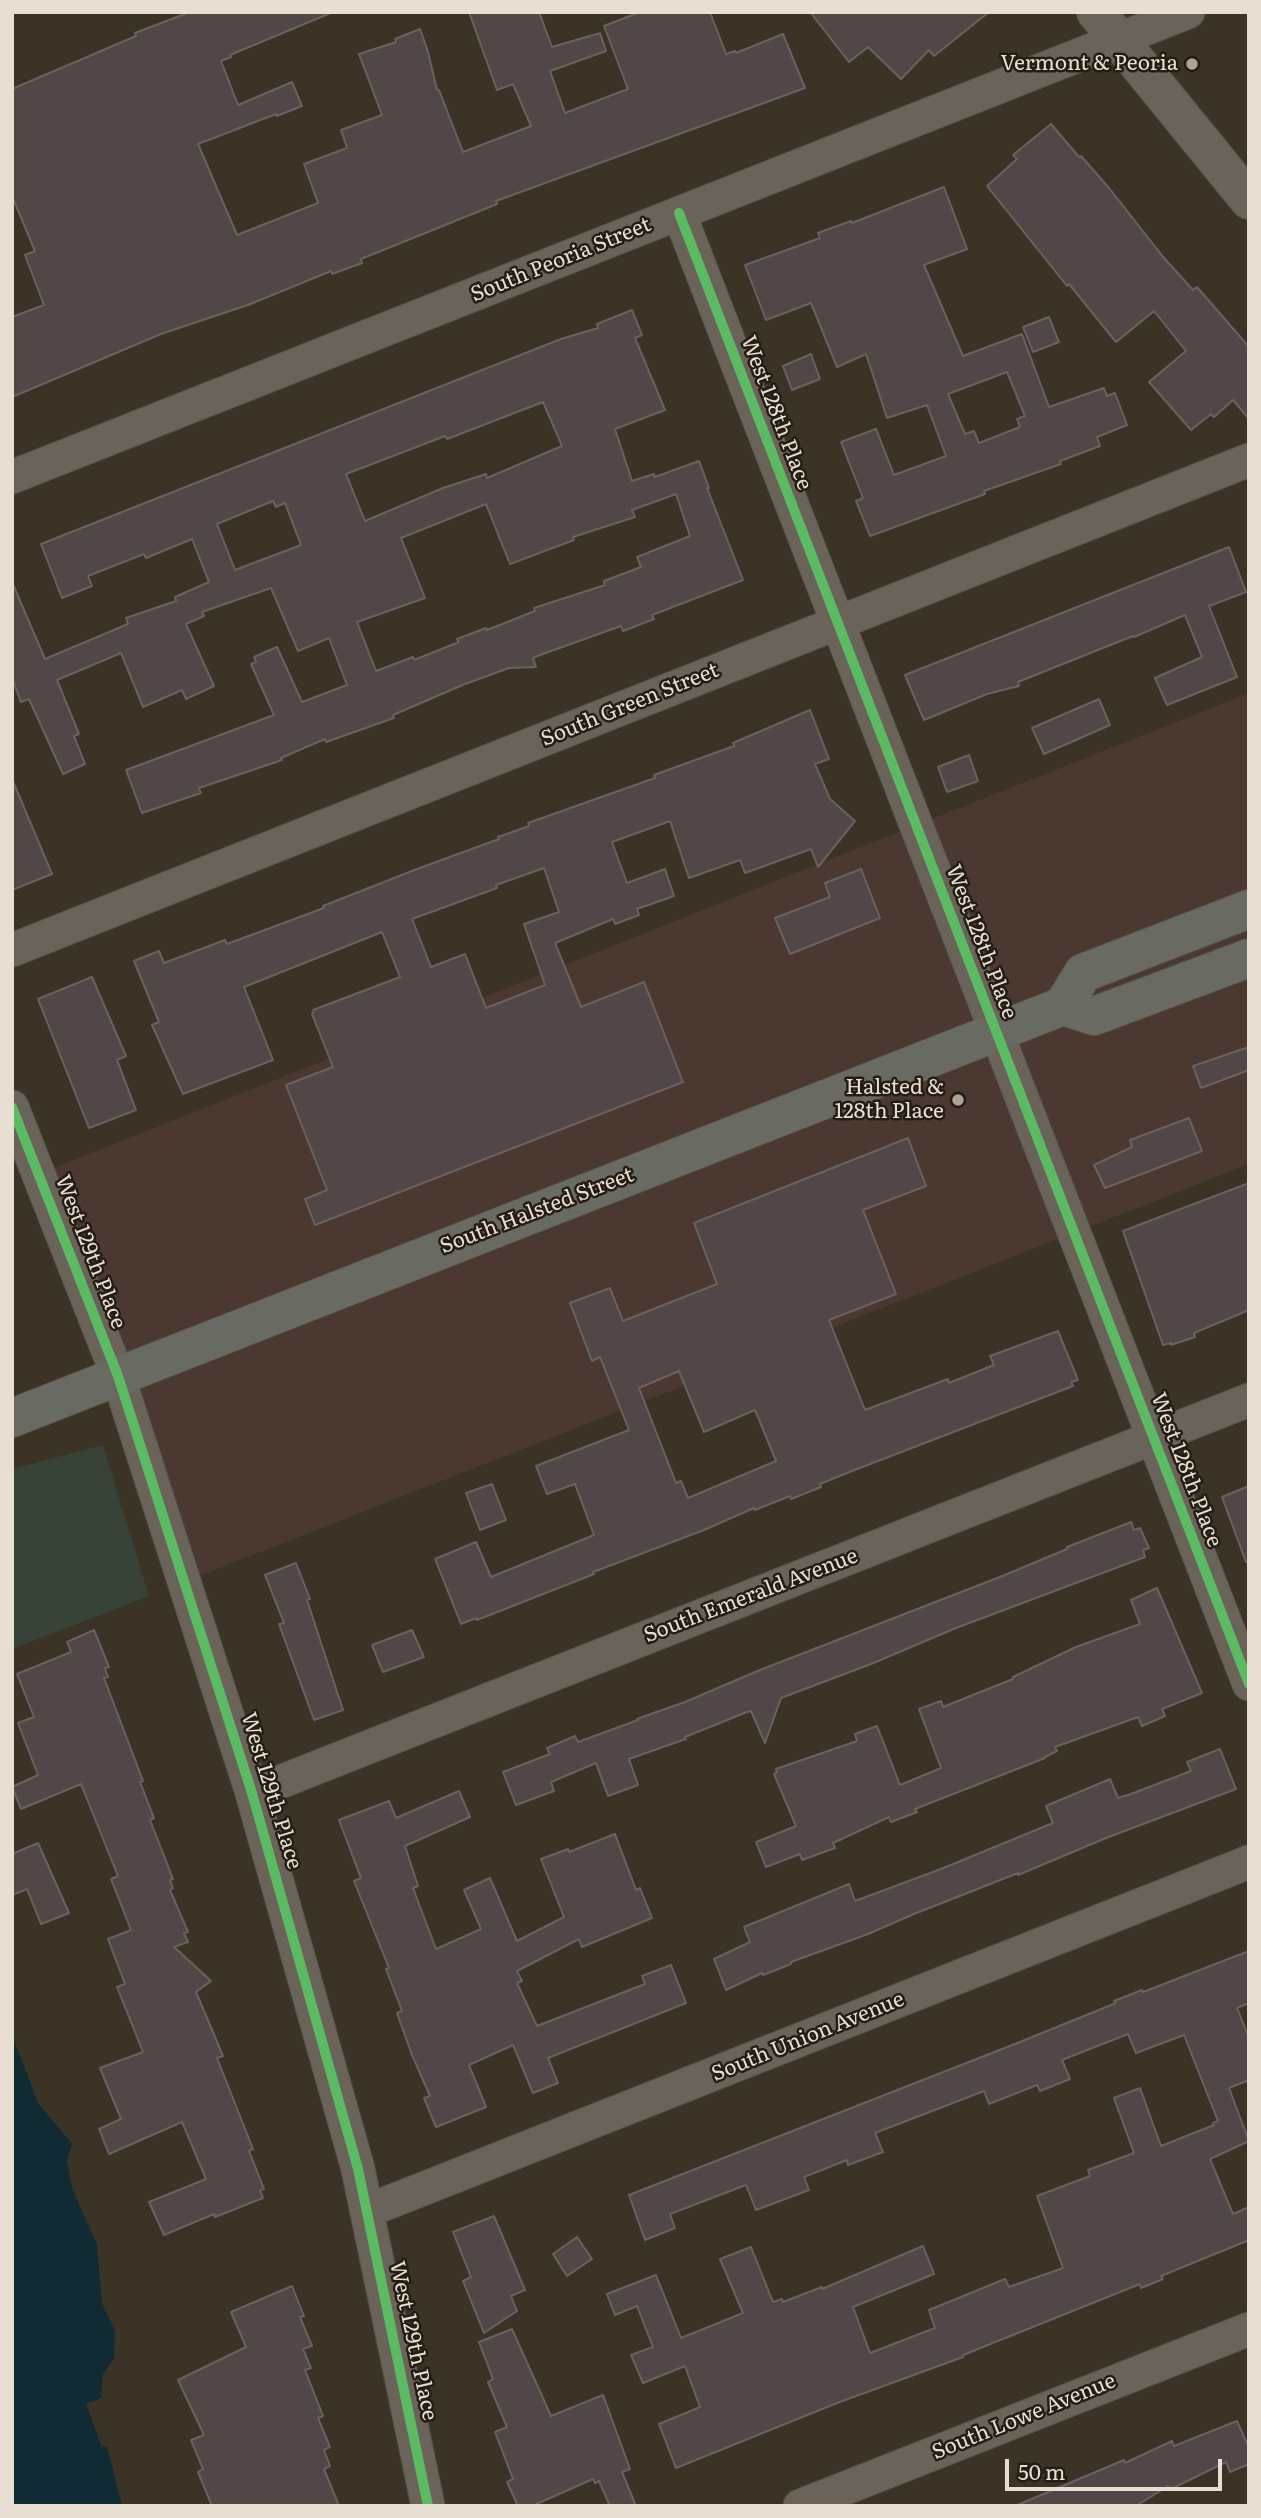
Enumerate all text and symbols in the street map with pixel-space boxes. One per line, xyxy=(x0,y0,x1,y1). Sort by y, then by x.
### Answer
place label: Vermont & Peoria xyxy=(1001,51,1178,77)
marker: Vermont & Peoria xyxy=(1184,56,1200,72)
street label: South Peoria Street xyxy=(467,212,655,308)
street label: West 128th Place xyxy=(735,332,817,494)
street label: South Green Street xyxy=(538,658,722,752)
street label: West 128th Place xyxy=(940,861,1022,1023)
place label: Halsted & 128th Place xyxy=(835,1075,944,1125)
marker: Halsted & 128th Place xyxy=(950,1092,966,1108)
street label: South Halsted Street xyxy=(436,1162,638,1260)
street label: West 129th Place xyxy=(49,1172,131,1332)
street label: West 128th Place xyxy=(1145,1389,1227,1551)
street label: South Emerald Avenue xyxy=(640,1544,862,1648)
street label: West 129th Place xyxy=(235,1710,307,1872)
street label: South Union Avenue xyxy=(708,1987,908,2087)
street label: West 129th Place xyxy=(384,2259,442,2423)
street label: South Lowe Avenue xyxy=(928,2369,1120,2465)
scale bar xyxy=(1009,2444,1226,2488)
text: 50 m xyxy=(1018,2455,1065,2486)

